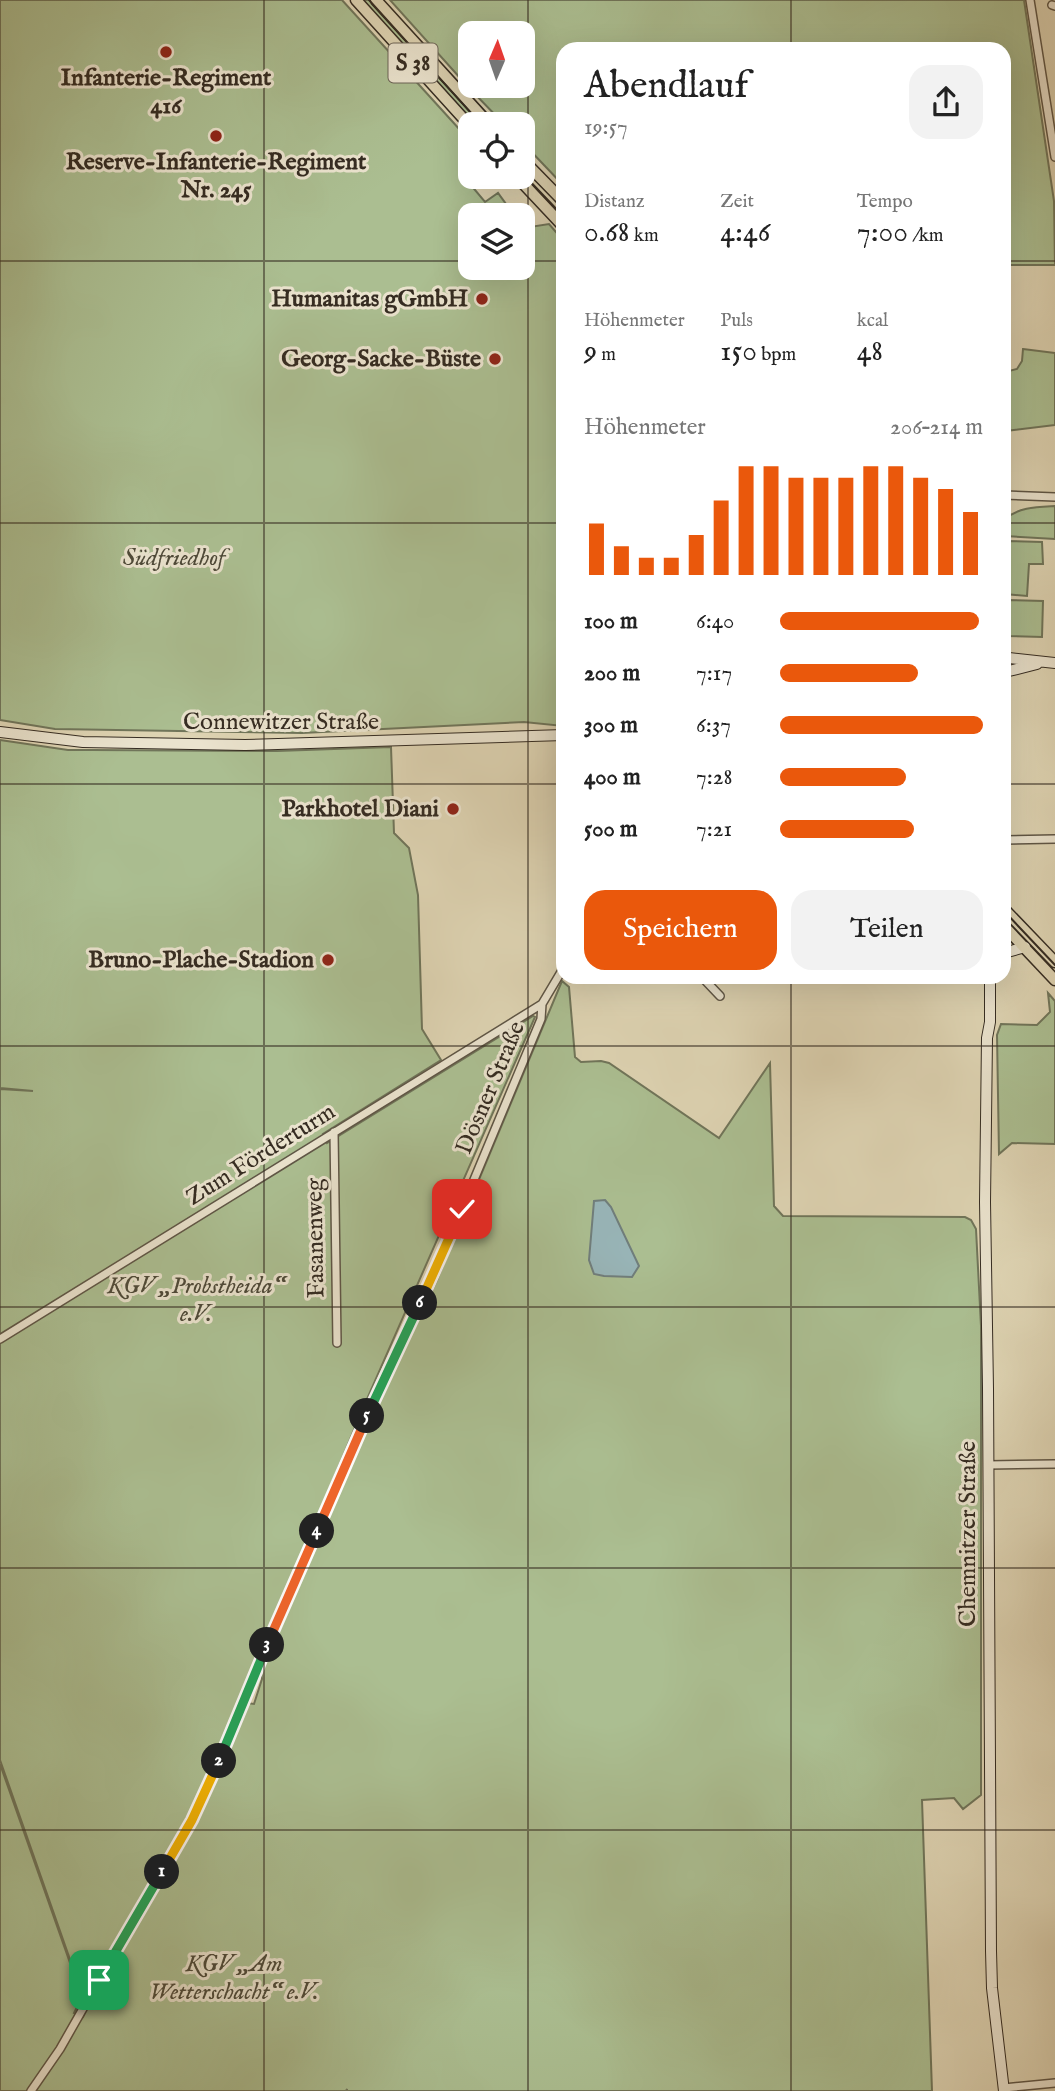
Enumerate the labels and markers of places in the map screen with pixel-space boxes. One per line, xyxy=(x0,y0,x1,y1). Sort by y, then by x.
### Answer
marker: Infanterie-Regiment 416 xyxy=(158,44,174,60)
place label: Infanterie-Regiment 416 xyxy=(61,63,272,122)
marker: Reserve-Infanterie-Regiment Nr. 245 xyxy=(208,128,224,144)
place label: Reserve-Infanterie-Regiment Nr. 245 xyxy=(66,147,367,206)
place label: Humanitas gGmbH xyxy=(271,284,468,315)
marker: Humanitas gGmbH xyxy=(474,291,490,307)
place label: Georg-Sacke-Büste xyxy=(281,344,481,375)
marker: Georg-Sacke-Büste xyxy=(487,351,503,367)
place label: Parkhotel Diani xyxy=(281,794,440,825)
marker: Parkhotel Diani xyxy=(445,801,461,817)
place label: Bruno-Plache-Stadion xyxy=(88,945,314,976)
marker: Bruno-Plache-Stadion xyxy=(320,952,336,968)
pin xyxy=(432,1179,492,1239)
pin: 6 xyxy=(402,1286,438,1320)
pin: 5 xyxy=(350,1398,384,1434)
pin: 4 xyxy=(300,1514,334,1548)
pin: 3 xyxy=(250,1628,284,1662)
pin: 2 xyxy=(202,1744,236,1778)
pin: 1 xyxy=(144,1854,180,1890)
pin xyxy=(69,1950,129,2010)

